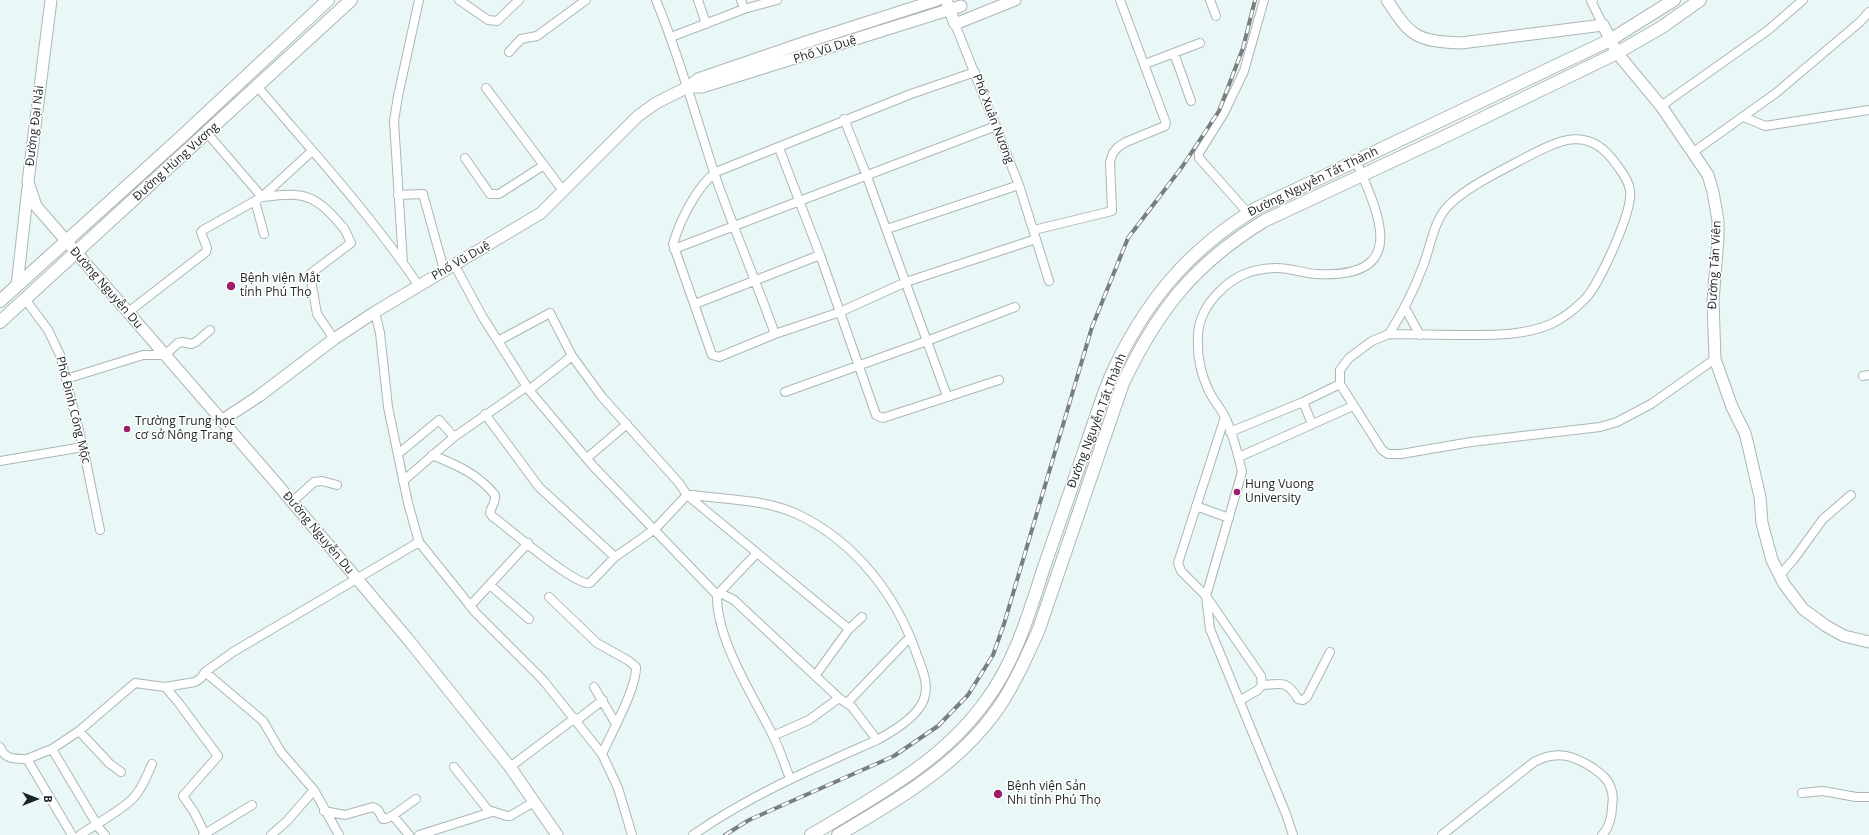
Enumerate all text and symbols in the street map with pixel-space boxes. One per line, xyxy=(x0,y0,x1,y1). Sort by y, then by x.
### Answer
street label: Phố Vũ Duệ xyxy=(792,33,858,67)
street label: Phố Xuân Nương xyxy=(969,72,1017,166)
street label: Đường Đại Nải xyxy=(23,85,47,167)
street label: Đường Hùng Vương xyxy=(130,120,222,204)
street label: Đường Nguyễn Tất Thành xyxy=(1246,144,1380,220)
street label: Đường Tản Viên xyxy=(1705,220,1725,310)
street label: Phố Vũ Duệ xyxy=(429,238,493,284)
street label: Đường Nguyễn Du xyxy=(67,244,145,332)
place label: Bệnh viện Mắt tỉnh Phú Thọ xyxy=(240,272,320,300)
marker: Bệnh viện Mắt tỉnh Phú Thọ xyxy=(225,280,237,292)
street label: Đường Nguyễn Tất Thành xyxy=(1065,352,1129,490)
street label: Phố Đinh Công Mộc xyxy=(53,355,93,465)
place label: Trường Trung học cơ sở Nông Trang xyxy=(135,415,235,443)
marker: Trường Trung học cơ sở Nông Trang xyxy=(122,424,132,434)
place label: Hung Vuong University xyxy=(1245,478,1314,506)
marker: Hung Vuong University xyxy=(1232,487,1242,497)
street label: Đường Nguyễn Du xyxy=(279,489,357,577)
north arrow xyxy=(16,779,56,819)
place label: Bệnh viện Sản Nhi tỉnh Phú Thọ xyxy=(1007,780,1101,808)
marker: Bệnh viện Sản Nhi tỉnh Phú Thọ xyxy=(992,788,1004,800)
text: B xyxy=(41,795,56,803)

